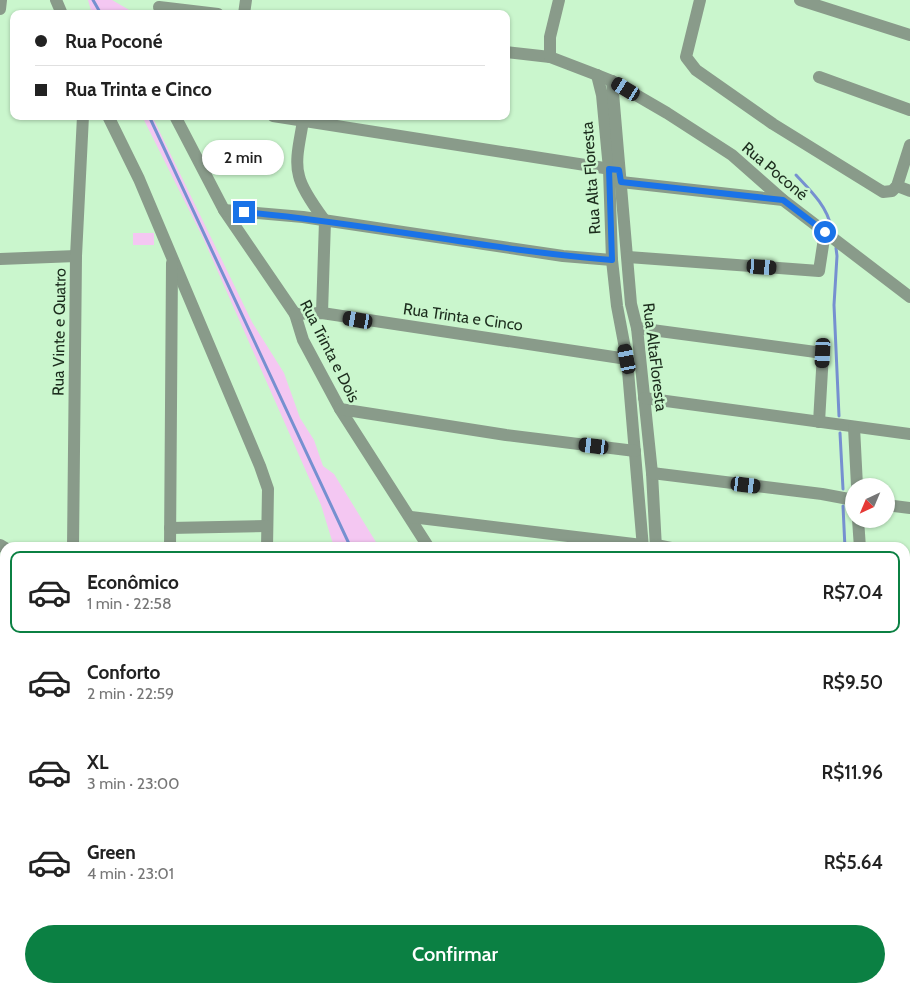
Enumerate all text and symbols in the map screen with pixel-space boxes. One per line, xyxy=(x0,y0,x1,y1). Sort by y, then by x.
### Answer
text: Rua Poconé xyxy=(65,30,162,53)
car xyxy=(609,75,642,103)
text: Rua Trinta e Cinco xyxy=(65,78,212,101)
street label: Rua Alta Floresta xyxy=(578,121,604,235)
street label: Rua Poconé xyxy=(738,138,812,204)
callout: 2 min xyxy=(203,140,285,174)
text: 2 min xyxy=(224,148,262,167)
route end xyxy=(233,201,255,223)
route start xyxy=(814,221,836,243)
car xyxy=(746,258,777,276)
street label: Rua Vinte e Quatro xyxy=(48,268,70,396)
street label: Rua Trinta e Dois xyxy=(296,297,364,406)
street label: Rua Trinta e Cinco xyxy=(402,299,524,335)
street label: Rua AltaFloresta xyxy=(639,302,671,413)
car xyxy=(341,310,374,330)
car xyxy=(814,338,831,368)
car xyxy=(616,343,637,375)
car xyxy=(578,437,609,455)
car xyxy=(730,476,761,494)
north arrow xyxy=(845,478,895,528)
map controls xyxy=(845,478,895,528)
icon: car xyxy=(27,570,72,615)
text: Econômico xyxy=(87,571,179,594)
text: R$7.04 xyxy=(823,581,883,604)
text: 1 min · 22:58 xyxy=(87,594,172,613)
icon: car xyxy=(27,660,72,705)
text: Conforto xyxy=(87,661,160,684)
text: R$9.50 xyxy=(822,671,883,694)
text: 2 min · 22:59 xyxy=(87,684,174,703)
icon: car xyxy=(27,750,72,795)
text: XL xyxy=(87,751,108,774)
text: R$11.96 xyxy=(821,761,883,784)
text: 3 min · 23:00 xyxy=(87,774,179,793)
icon: car xyxy=(27,840,72,885)
text: Green xyxy=(87,841,136,864)
text: R$5.64 xyxy=(824,851,883,874)
text: 4 min · 23:01 xyxy=(87,864,174,883)
button: Confirmar xyxy=(25,925,885,983)

